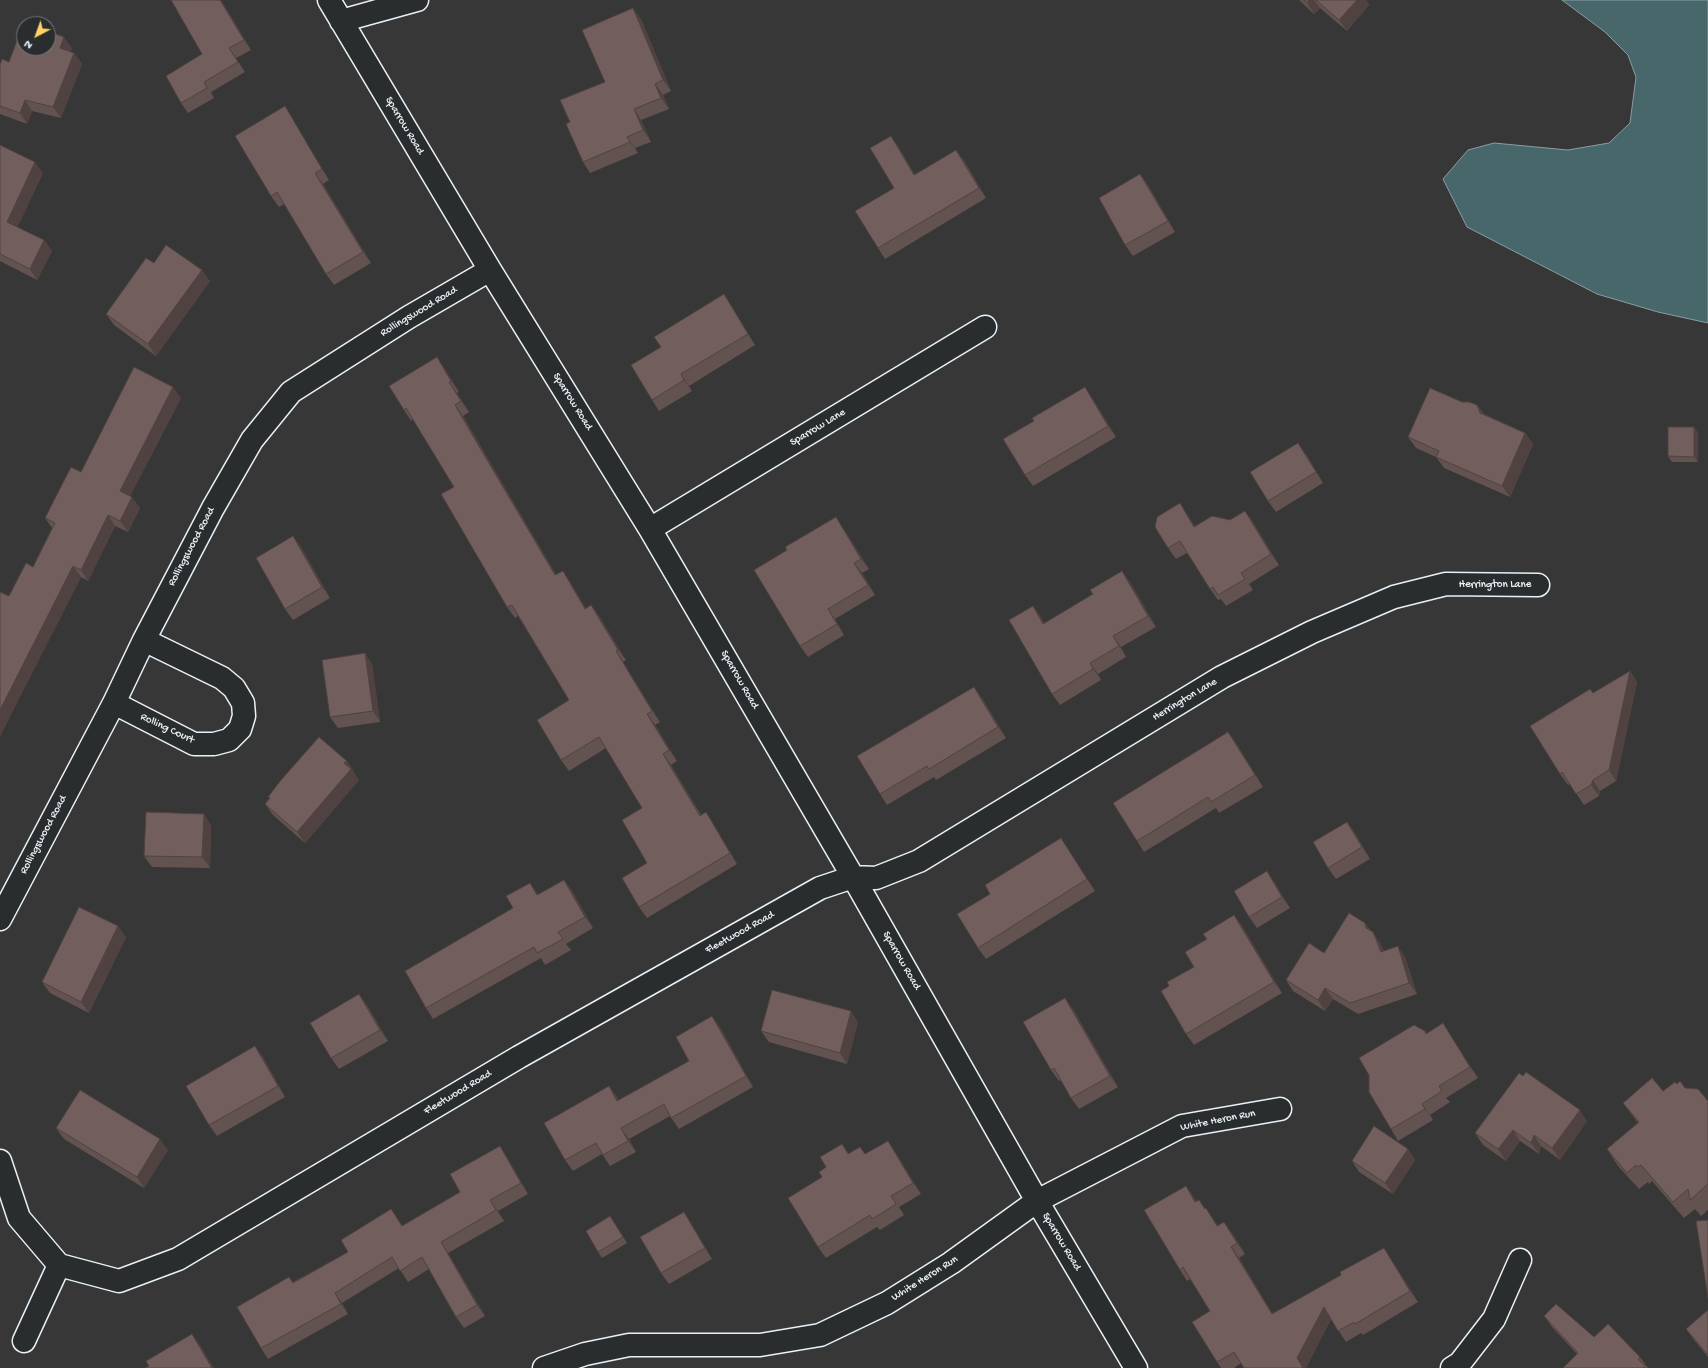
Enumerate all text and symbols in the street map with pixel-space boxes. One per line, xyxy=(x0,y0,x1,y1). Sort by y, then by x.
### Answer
north arrow xyxy=(16,16,56,56)
text: N xyxy=(22,37,35,51)
street label: Sparrow Road xyxy=(382,95,426,157)
street label: Rollingswood Road xyxy=(378,284,460,340)
street label: Sparrow Road xyxy=(549,371,595,433)
street label: Sparrow Lane xyxy=(788,406,848,450)
street label: Rollingswood Road xyxy=(166,505,218,589)
street label: Herrington Lane xyxy=(1459,578,1531,592)
street label: Sparrow Road xyxy=(717,648,761,712)
street label: Herrington Lane xyxy=(1150,676,1220,724)
street label: Rolling Court xyxy=(138,711,196,747)
street label: Rollingswood Road xyxy=(18,793,70,877)
street label: Fleetwood Road xyxy=(703,909,777,957)
street label: Sparrow Road xyxy=(879,929,923,993)
street label: Fleetwood Road xyxy=(422,1068,494,1118)
street label: White Heron Run xyxy=(1179,1107,1257,1135)
street label: Sparrow Road xyxy=(1039,1211,1083,1273)
street label: White Heron Run xyxy=(889,1253,961,1305)

